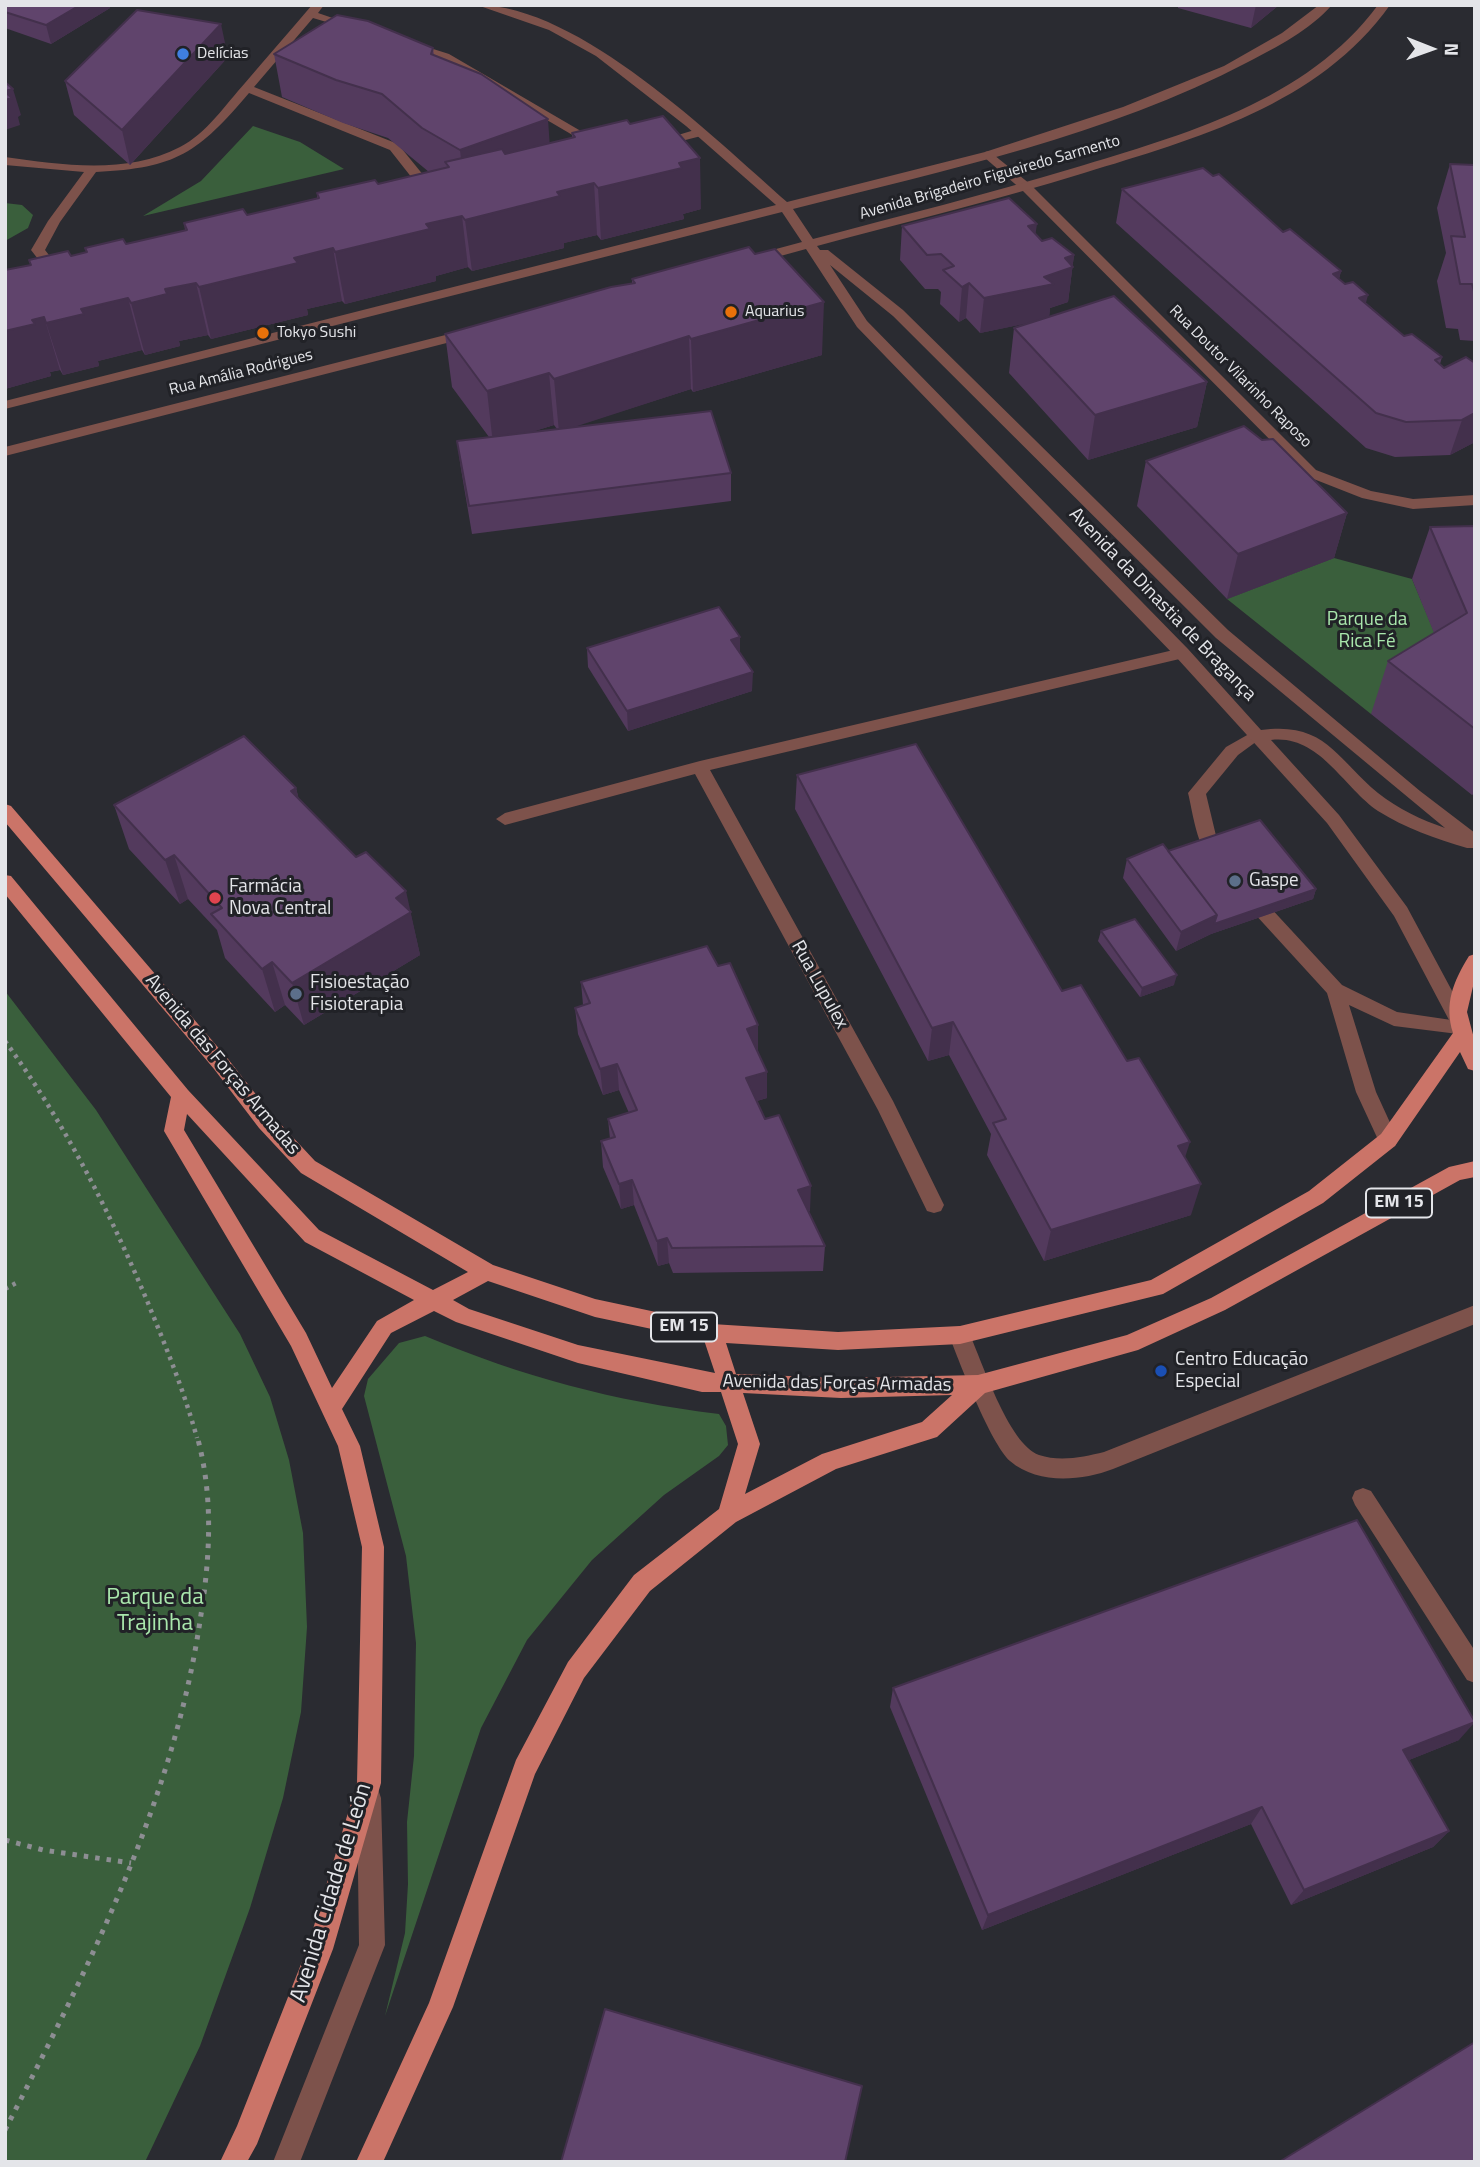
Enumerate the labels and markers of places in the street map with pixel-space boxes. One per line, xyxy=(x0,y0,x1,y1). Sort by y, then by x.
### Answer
place label: Delícias xyxy=(197,44,249,64)
marker: Delícias xyxy=(175,46,191,62)
place label: Aquarius xyxy=(745,302,804,322)
marker: Aquarius xyxy=(723,304,739,320)
place label: Tokyo Sushi xyxy=(277,323,356,343)
marker: Tokyo Sushi xyxy=(255,325,271,341)
place label: Gaspe xyxy=(1249,870,1299,892)
marker: Gaspe xyxy=(1227,873,1243,889)
place label: Farmácia Nova Central xyxy=(229,876,331,920)
marker: Farmácia Nova Central xyxy=(207,890,223,906)
place label: Fisioestação Fisioterapia xyxy=(310,972,410,1016)
marker: Fisioestação Fisioterapia xyxy=(288,986,304,1002)
place label: Centro Educação Especial xyxy=(1175,1349,1308,1393)
marker: Centro Educação Especial xyxy=(1153,1363,1169,1379)

